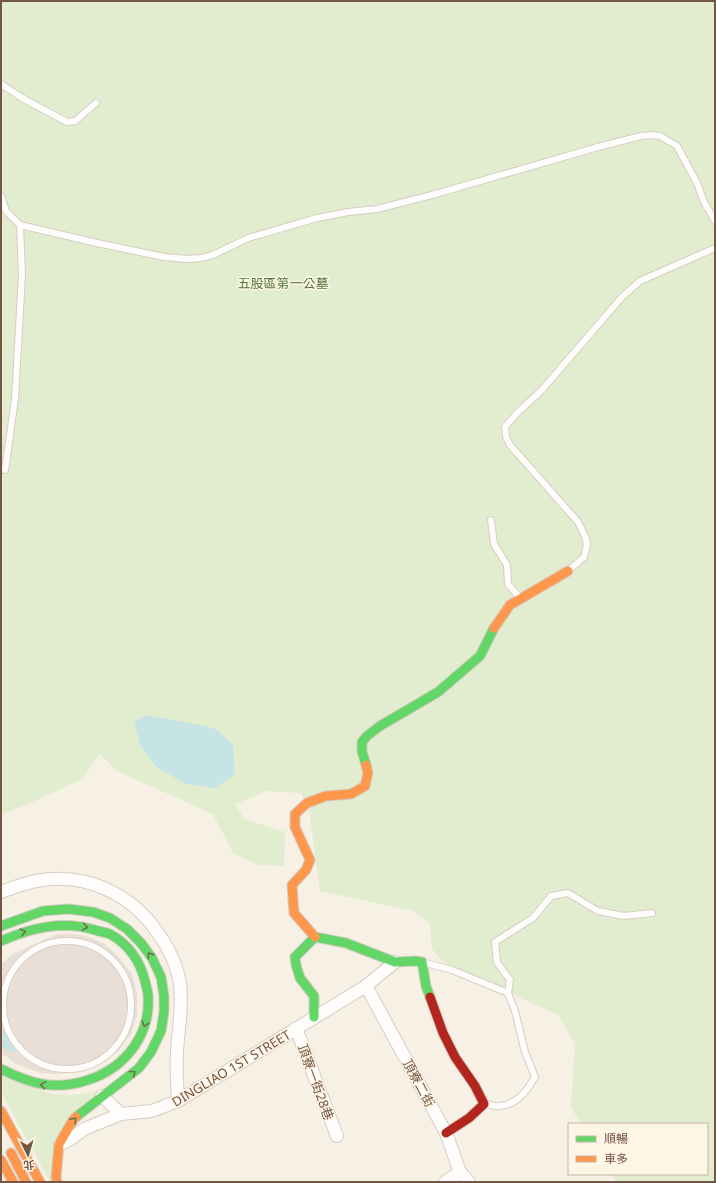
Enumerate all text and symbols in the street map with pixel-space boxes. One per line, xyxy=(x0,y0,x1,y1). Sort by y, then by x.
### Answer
park label: 五股區第一公墓 xyxy=(237,274,329,292)
one-way arrow xyxy=(82,922,88,931)
one-way arrow xyxy=(20,929,27,937)
one-way arrow xyxy=(148,953,155,960)
one-way arrow xyxy=(141,1020,150,1027)
street label: DINGLIAO 1ST STREET xyxy=(168,1025,294,1111)
street label: 頂寮一街28巷 xyxy=(294,1041,338,1123)
street label: 頂寮二街 xyxy=(399,1056,439,1110)
one-way arrow xyxy=(128,1070,135,1077)
one-way arrow xyxy=(40,1081,47,1089)
one-way arrow xyxy=(70,1117,77,1125)
legend xyxy=(568,1123,708,1175)
text: 順暢 xyxy=(604,1130,628,1147)
north arrow xyxy=(8,1135,48,1175)
text: 車多 xyxy=(604,1150,628,1167)
text: 北 xyxy=(23,1158,35,1173)

